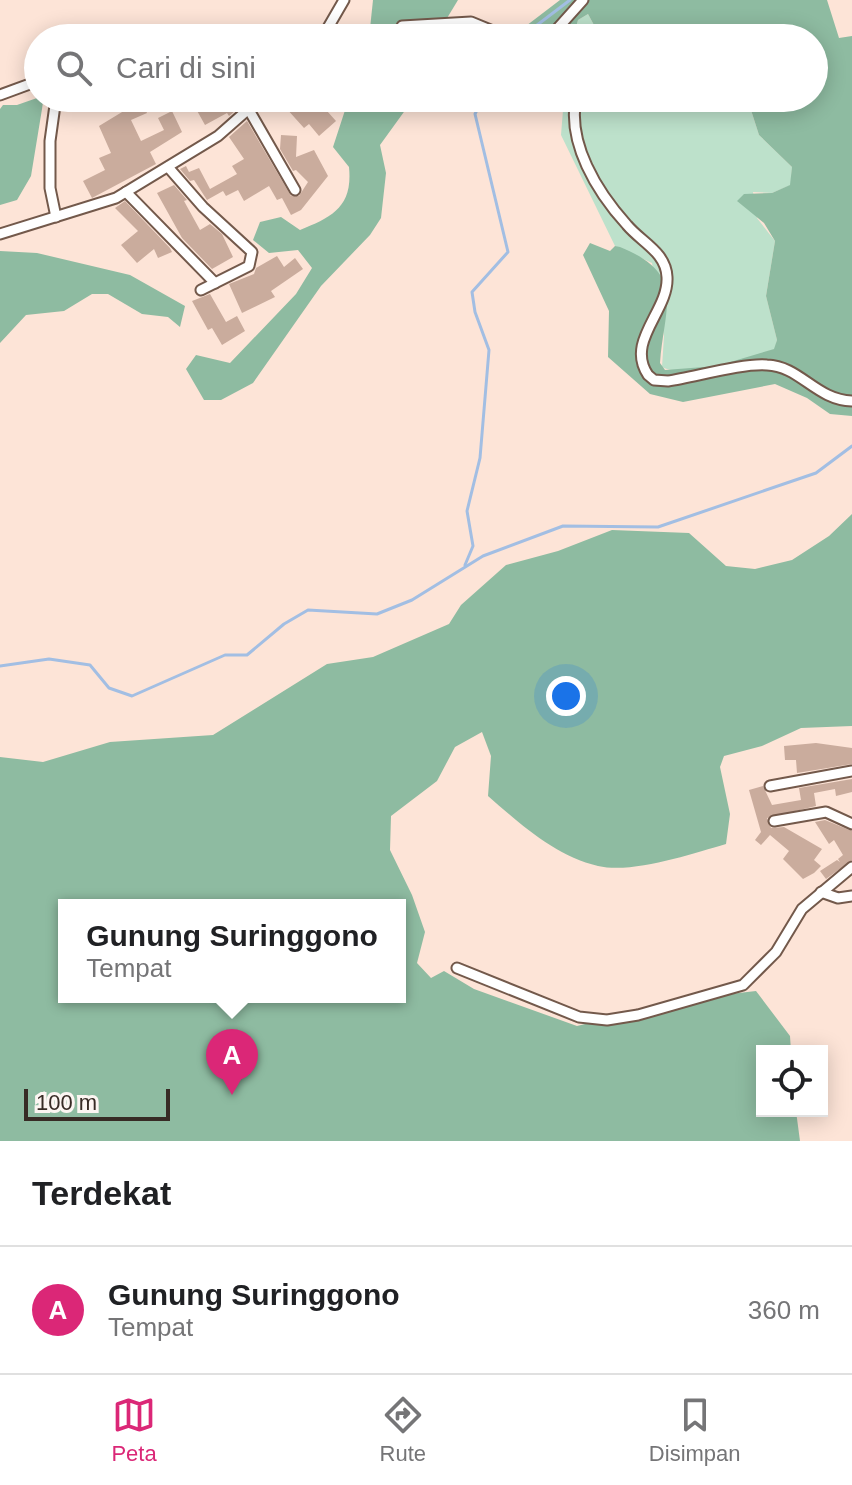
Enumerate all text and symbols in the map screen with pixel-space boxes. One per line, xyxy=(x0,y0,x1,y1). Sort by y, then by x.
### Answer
search box xyxy=(24,24,828,112)
icon: search xyxy=(52,46,96,90)
text: Cari di sini xyxy=(116,51,256,84)
your location xyxy=(546,676,586,716)
popup xyxy=(58,899,406,1003)
text: Gunung Suringgono xyxy=(86,919,378,952)
text: Tempat xyxy=(86,953,171,983)
pin: A xyxy=(206,1029,258,1095)
map controls xyxy=(756,1045,828,1117)
button: locate xyxy=(756,1045,828,1117)
scale bar xyxy=(24,1085,170,1121)
text: 100 m xyxy=(36,1090,97,1115)
text: Terdekat xyxy=(32,1174,171,1212)
text: Gunung Suringgono xyxy=(108,1278,400,1311)
text: A xyxy=(49,1295,67,1325)
text: 360 m xyxy=(748,1295,820,1325)
text: Tempat xyxy=(108,1312,193,1342)
tab: Peta xyxy=(111,1393,157,1467)
tab: Rute xyxy=(380,1393,426,1467)
tab: Disimpan xyxy=(649,1393,741,1467)

